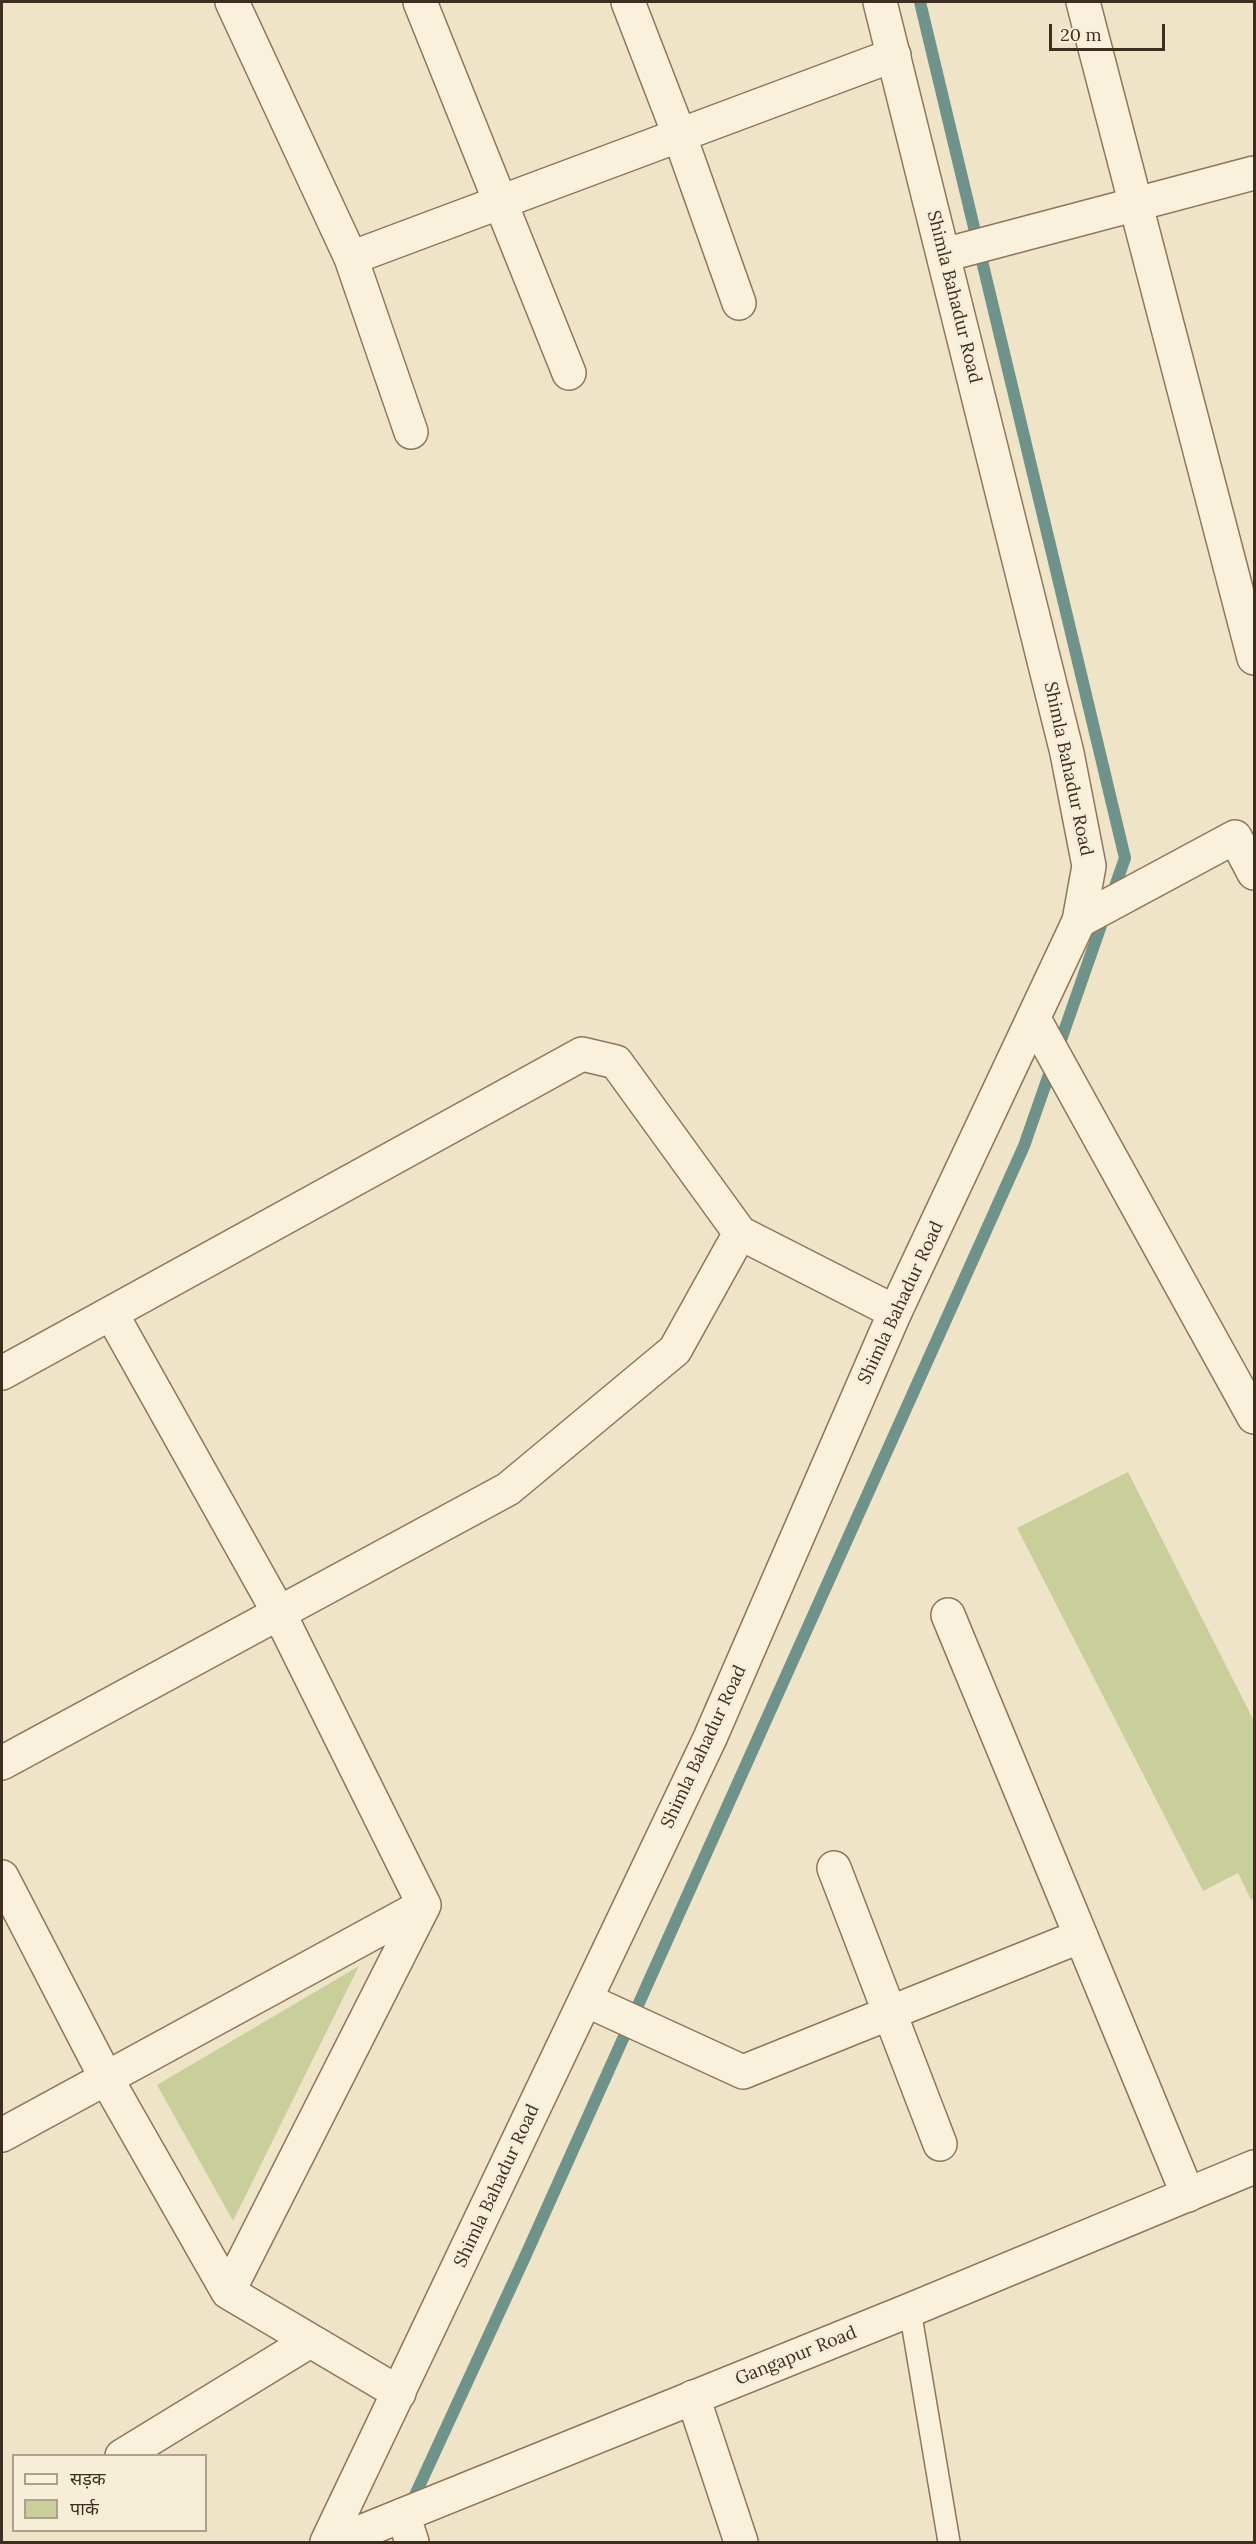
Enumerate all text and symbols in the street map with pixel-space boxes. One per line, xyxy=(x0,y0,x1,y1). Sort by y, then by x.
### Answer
scale bar xyxy=(1052,12,1168,50)
text: 20 m xyxy=(1060,23,1102,46)
street label: Shimla Bahadur Road xyxy=(922,208,986,386)
street label: Shimla Bahadur Road xyxy=(1039,680,1097,858)
street label: Shimla Bahadur Road xyxy=(854,1218,948,1388)
street label: Shimla Bahadur Road xyxy=(657,1662,751,1832)
street label: Shimla Bahadur Road xyxy=(450,2101,544,2271)
street label: Gangapur Road xyxy=(732,2322,860,2390)
legend xyxy=(12,2454,207,2532)
text: सड़क xyxy=(70,2467,106,2490)
text: पार्क xyxy=(70,2497,99,2520)

